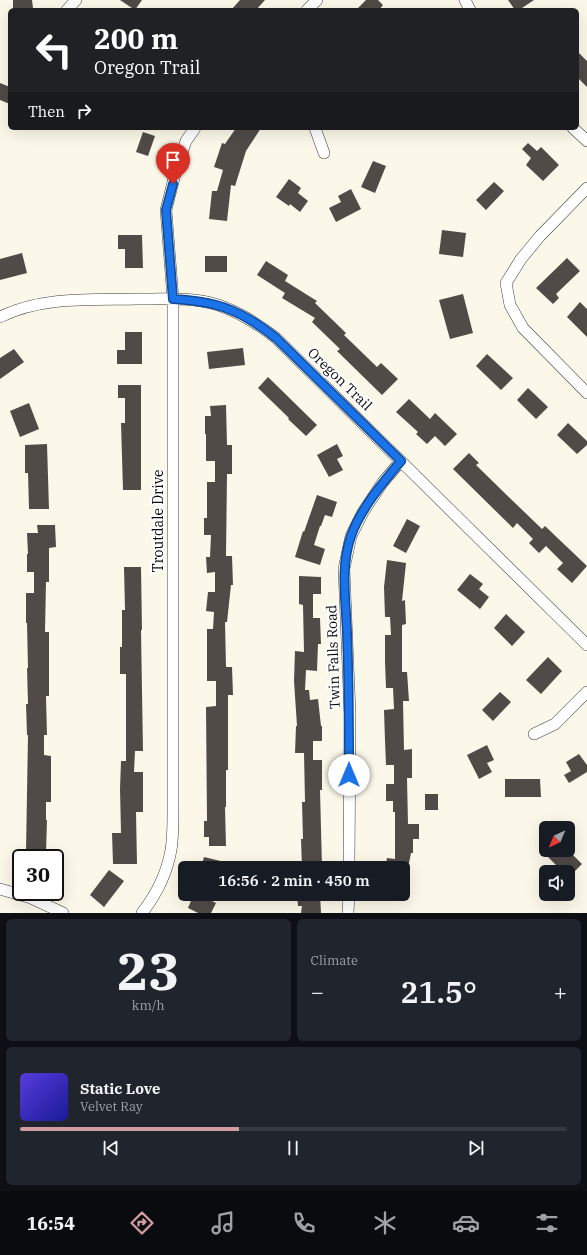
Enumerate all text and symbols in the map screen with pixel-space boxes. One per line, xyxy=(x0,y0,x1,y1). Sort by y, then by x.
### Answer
text: 200 m xyxy=(94,20,178,57)
icon: left xyxy=(28,24,80,76)
text: Oregon Trail xyxy=(94,56,200,79)
icon: right xyxy=(73,100,95,122)
text: Then xyxy=(28,102,65,121)
pin xyxy=(156,143,190,184)
icon: arrive xyxy=(162,149,184,171)
street label: Oregon Trail xyxy=(304,344,376,414)
street label: Troutdale Drive xyxy=(149,469,167,573)
street label: Twin Falls Road xyxy=(322,604,344,709)
position arrow xyxy=(328,754,370,796)
north arrow xyxy=(539,821,575,857)
map controls xyxy=(539,821,575,901)
speed limit sign: 30 xyxy=(12,849,64,901)
button: sound xyxy=(539,865,575,901)
text: 16:56 · 2 min · 450 m xyxy=(218,871,370,890)
text: 23 xyxy=(117,937,179,1004)
text: Climate xyxy=(311,952,358,969)
text: 21.5° xyxy=(401,972,477,1011)
text: − xyxy=(311,977,324,1006)
text: + xyxy=(554,977,567,1006)
text: km/h xyxy=(132,997,165,1014)
text: Static Love xyxy=(80,1079,160,1098)
text: Velvet Ray xyxy=(80,1098,143,1115)
icon: previous xyxy=(100,1137,122,1159)
icon: pause xyxy=(282,1137,304,1159)
icon: next xyxy=(465,1137,487,1159)
icon: directions xyxy=(128,1209,156,1237)
icon: music xyxy=(209,1209,237,1237)
icon: phone xyxy=(290,1209,318,1237)
icon: climate xyxy=(371,1209,399,1237)
icon: car xyxy=(452,1209,480,1237)
icon: filters xyxy=(533,1209,561,1237)
text: 16:54 xyxy=(26,1212,75,1235)

